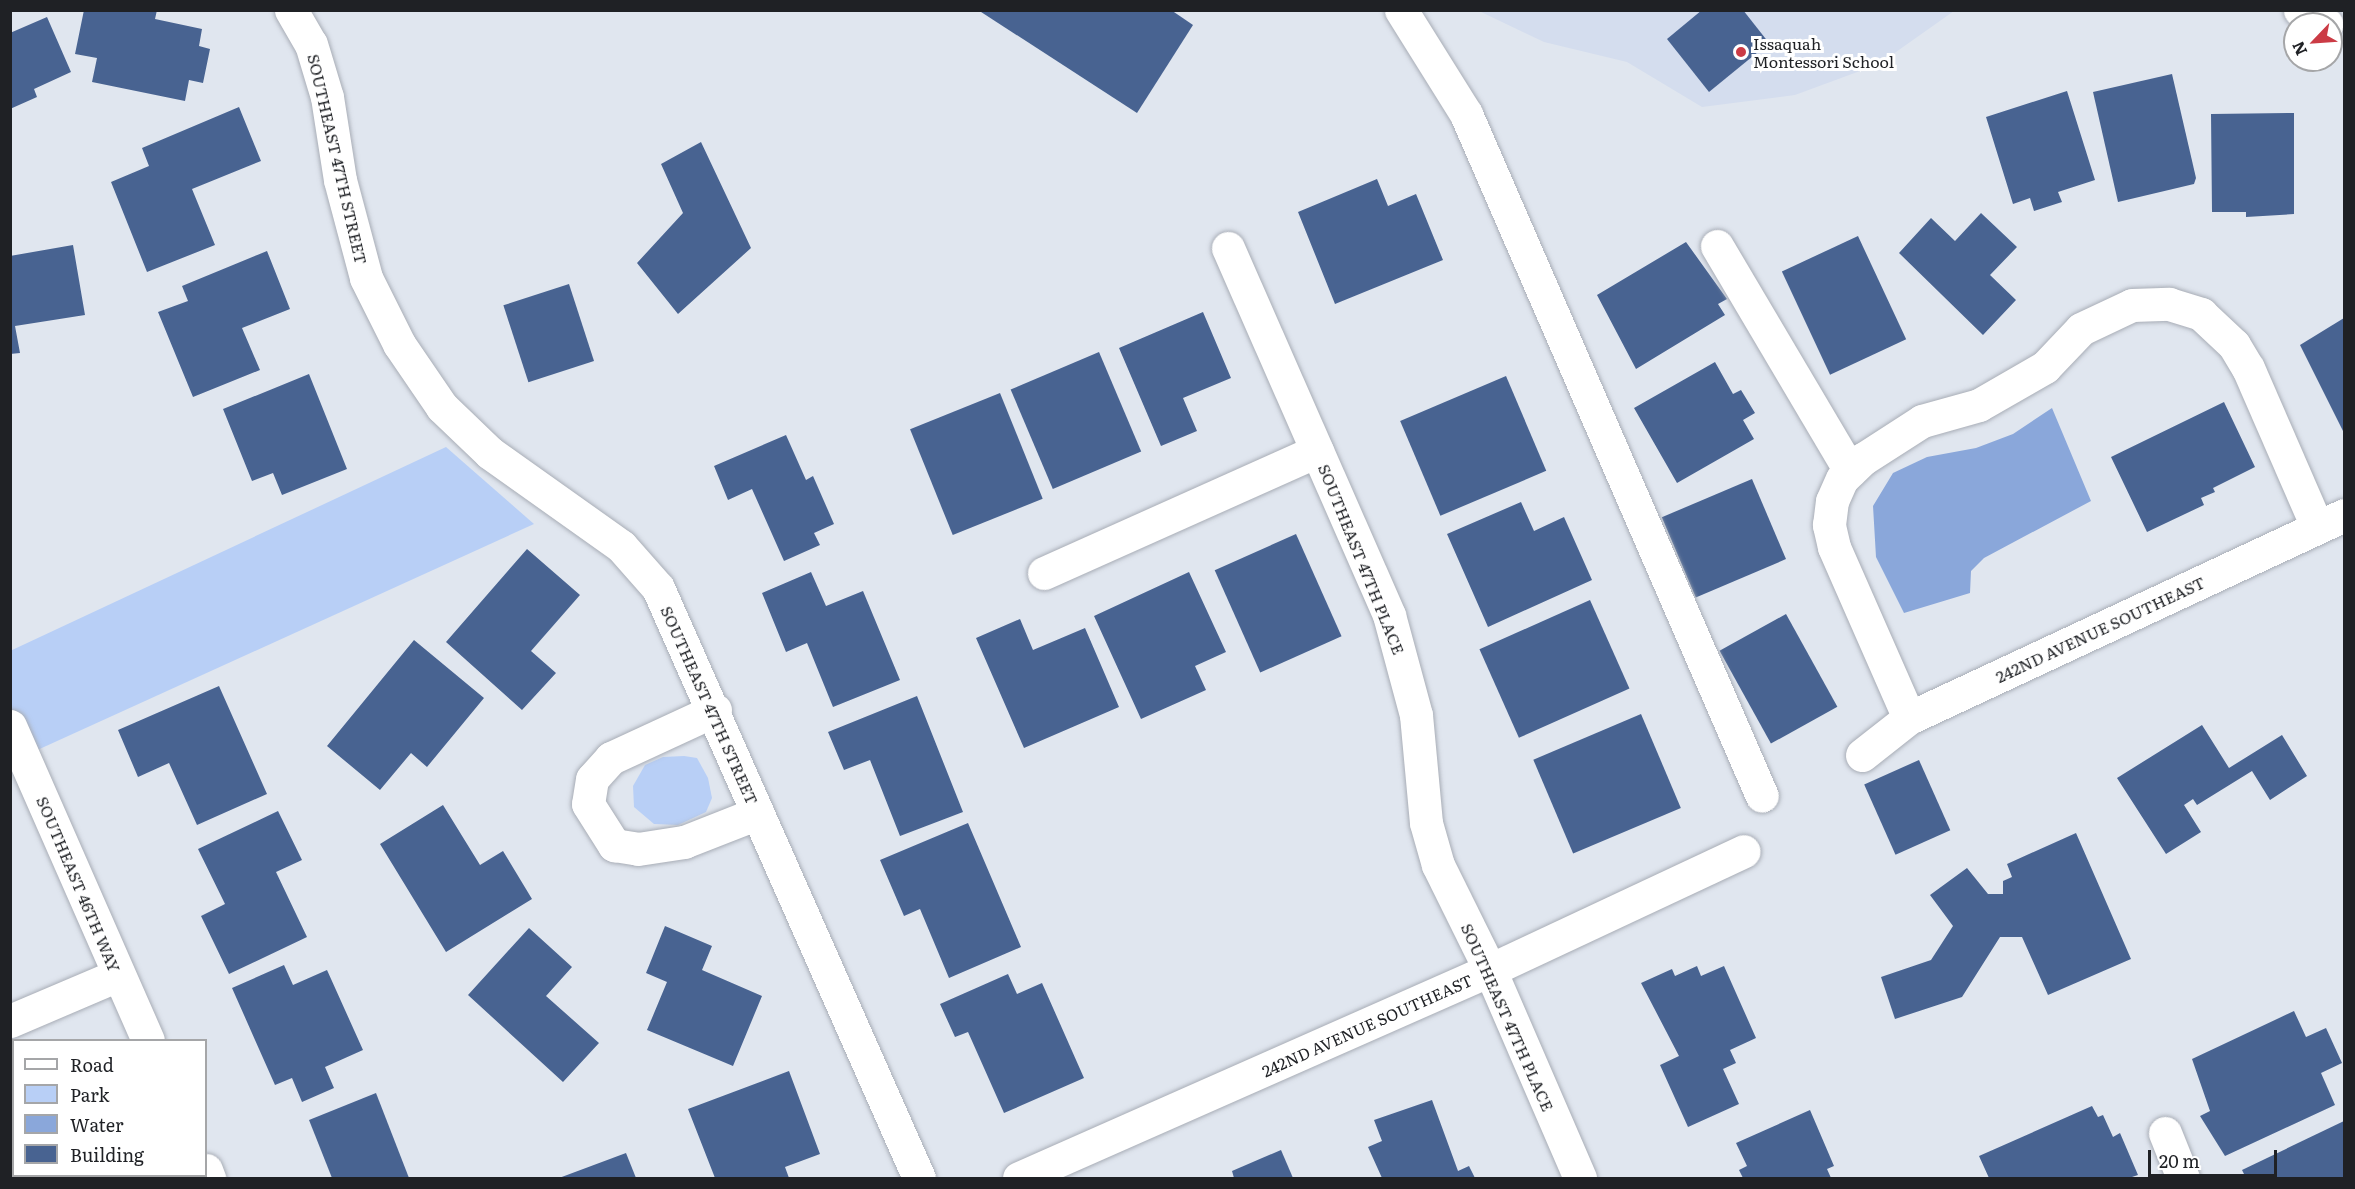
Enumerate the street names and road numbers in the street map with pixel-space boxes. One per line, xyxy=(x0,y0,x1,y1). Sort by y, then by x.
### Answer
street label: SOUTHEAST 47TH STREET xyxy=(304,52,372,266)
street label: SOUTHEAST 47TH PLACE xyxy=(1315,461,1409,657)
street label: 242ND AVENUE SOUTHEAST xyxy=(1992,572,2208,686)
street label: SOUTHEAST 47TH STREET xyxy=(657,603,763,807)
street label: SOUTHEAST 46TH WAY xyxy=(33,793,125,975)
street label: SOUTHEAST 47TH PLACE xyxy=(1458,920,1558,1114)
street label: 242ND AVENUE SOUTHEAST xyxy=(1259,970,1475,1080)

